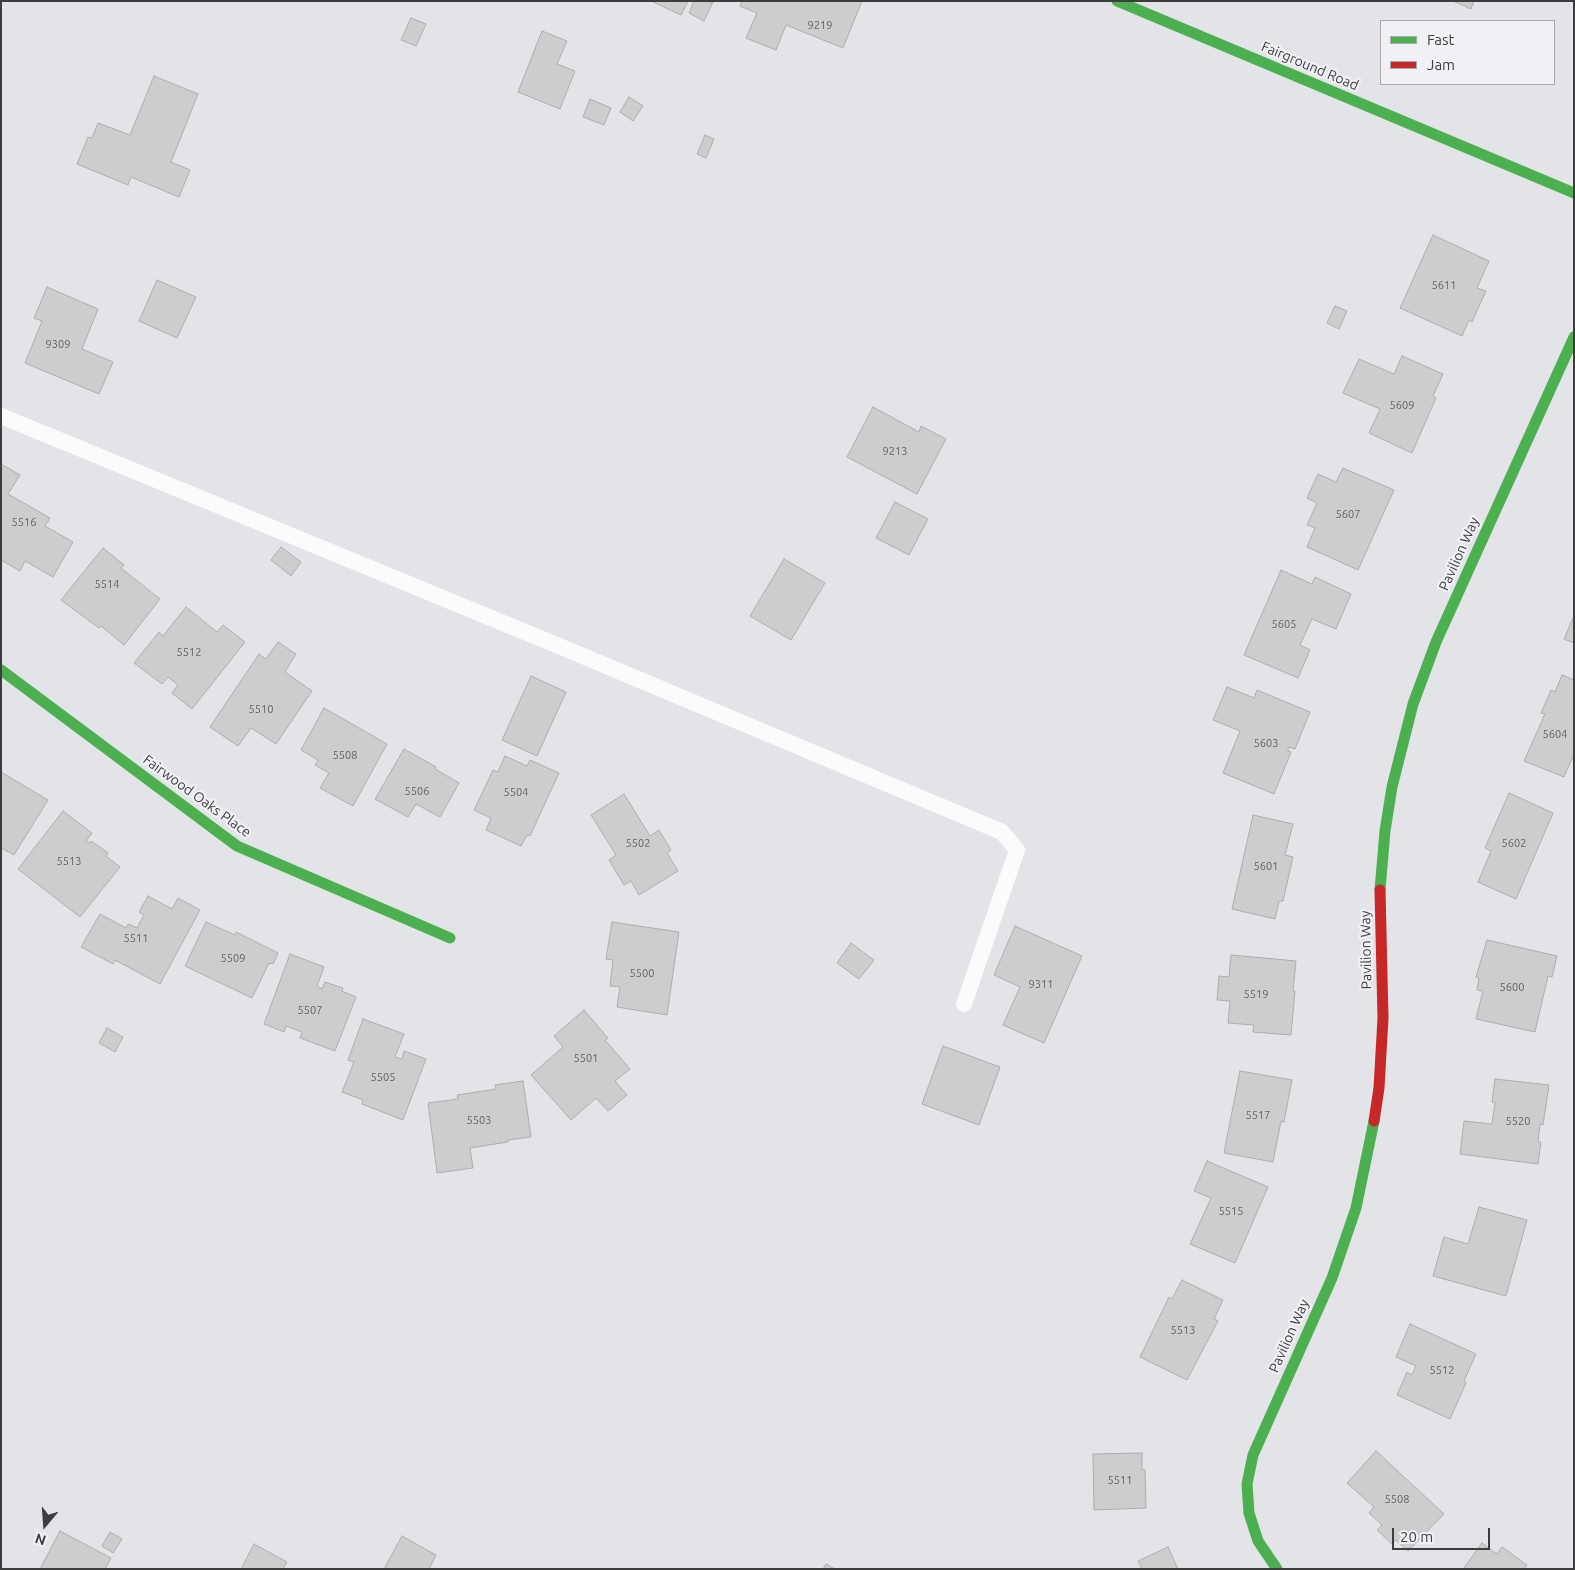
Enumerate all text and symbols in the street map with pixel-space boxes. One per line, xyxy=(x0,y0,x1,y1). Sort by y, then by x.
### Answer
house number: 9219 xyxy=(808,18,832,32)
legend xyxy=(1380,20,1555,85)
text: Fast xyxy=(1427,31,1454,48)
street label: Fairground Road xyxy=(1259,38,1361,94)
text: Jam xyxy=(1427,56,1455,73)
house number: 5611 xyxy=(1432,278,1456,292)
house number: 9309 xyxy=(46,337,70,351)
house number: 5609 xyxy=(1390,398,1414,412)
house number: 9213 xyxy=(883,444,907,458)
house number: 5607 xyxy=(1336,507,1360,521)
house number: 5516 xyxy=(12,515,36,529)
street label: Pavilion Way xyxy=(1435,515,1483,593)
house number: 5514 xyxy=(95,577,119,591)
house number: 5605 xyxy=(1272,617,1296,631)
house number: 5512 xyxy=(177,645,201,659)
house number: 5510 xyxy=(249,702,273,716)
house number: 5604 xyxy=(1543,727,1567,741)
house number: 5603 xyxy=(1254,736,1278,750)
house number: 5508 xyxy=(333,748,357,762)
street label: Fairwood Oaks Place xyxy=(140,751,254,841)
house number: 5506 xyxy=(405,784,429,798)
house number: 5504 xyxy=(504,785,528,799)
house number: 5502 xyxy=(626,836,650,850)
house number: 5602 xyxy=(1502,836,1526,850)
house number: 5513 xyxy=(57,854,81,868)
house number: 5601 xyxy=(1254,859,1278,873)
street label: Pavilion Way xyxy=(1357,910,1375,990)
house number: 5511 xyxy=(124,931,148,945)
house number: 5509 xyxy=(221,951,245,965)
house number: 5500 xyxy=(630,966,654,980)
house number: 9311 xyxy=(1029,977,1053,991)
house number: 5600 xyxy=(1500,980,1524,994)
house number: 5519 xyxy=(1244,987,1268,1001)
house number: 5507 xyxy=(298,1003,322,1017)
house number: 5501 xyxy=(574,1051,598,1065)
house number: 5505 xyxy=(371,1070,395,1084)
house number: 5517 xyxy=(1246,1108,1270,1122)
house number: 5503 xyxy=(467,1113,491,1127)
house number: 5520 xyxy=(1506,1114,1530,1128)
house number: 5515 xyxy=(1219,1204,1243,1218)
street label: Pavilion Way xyxy=(1265,1297,1313,1375)
house number: 5513 xyxy=(1171,1323,1195,1337)
house number: 5512 xyxy=(1430,1363,1454,1377)
house number: 5511 xyxy=(1108,1473,1132,1487)
house number: 5508 xyxy=(1385,1492,1409,1506)
north arrow xyxy=(20,1500,70,1550)
scale bar xyxy=(1395,1518,1492,1550)
text: 20 m xyxy=(1400,1528,1433,1545)
text: N xyxy=(33,1530,48,1548)

